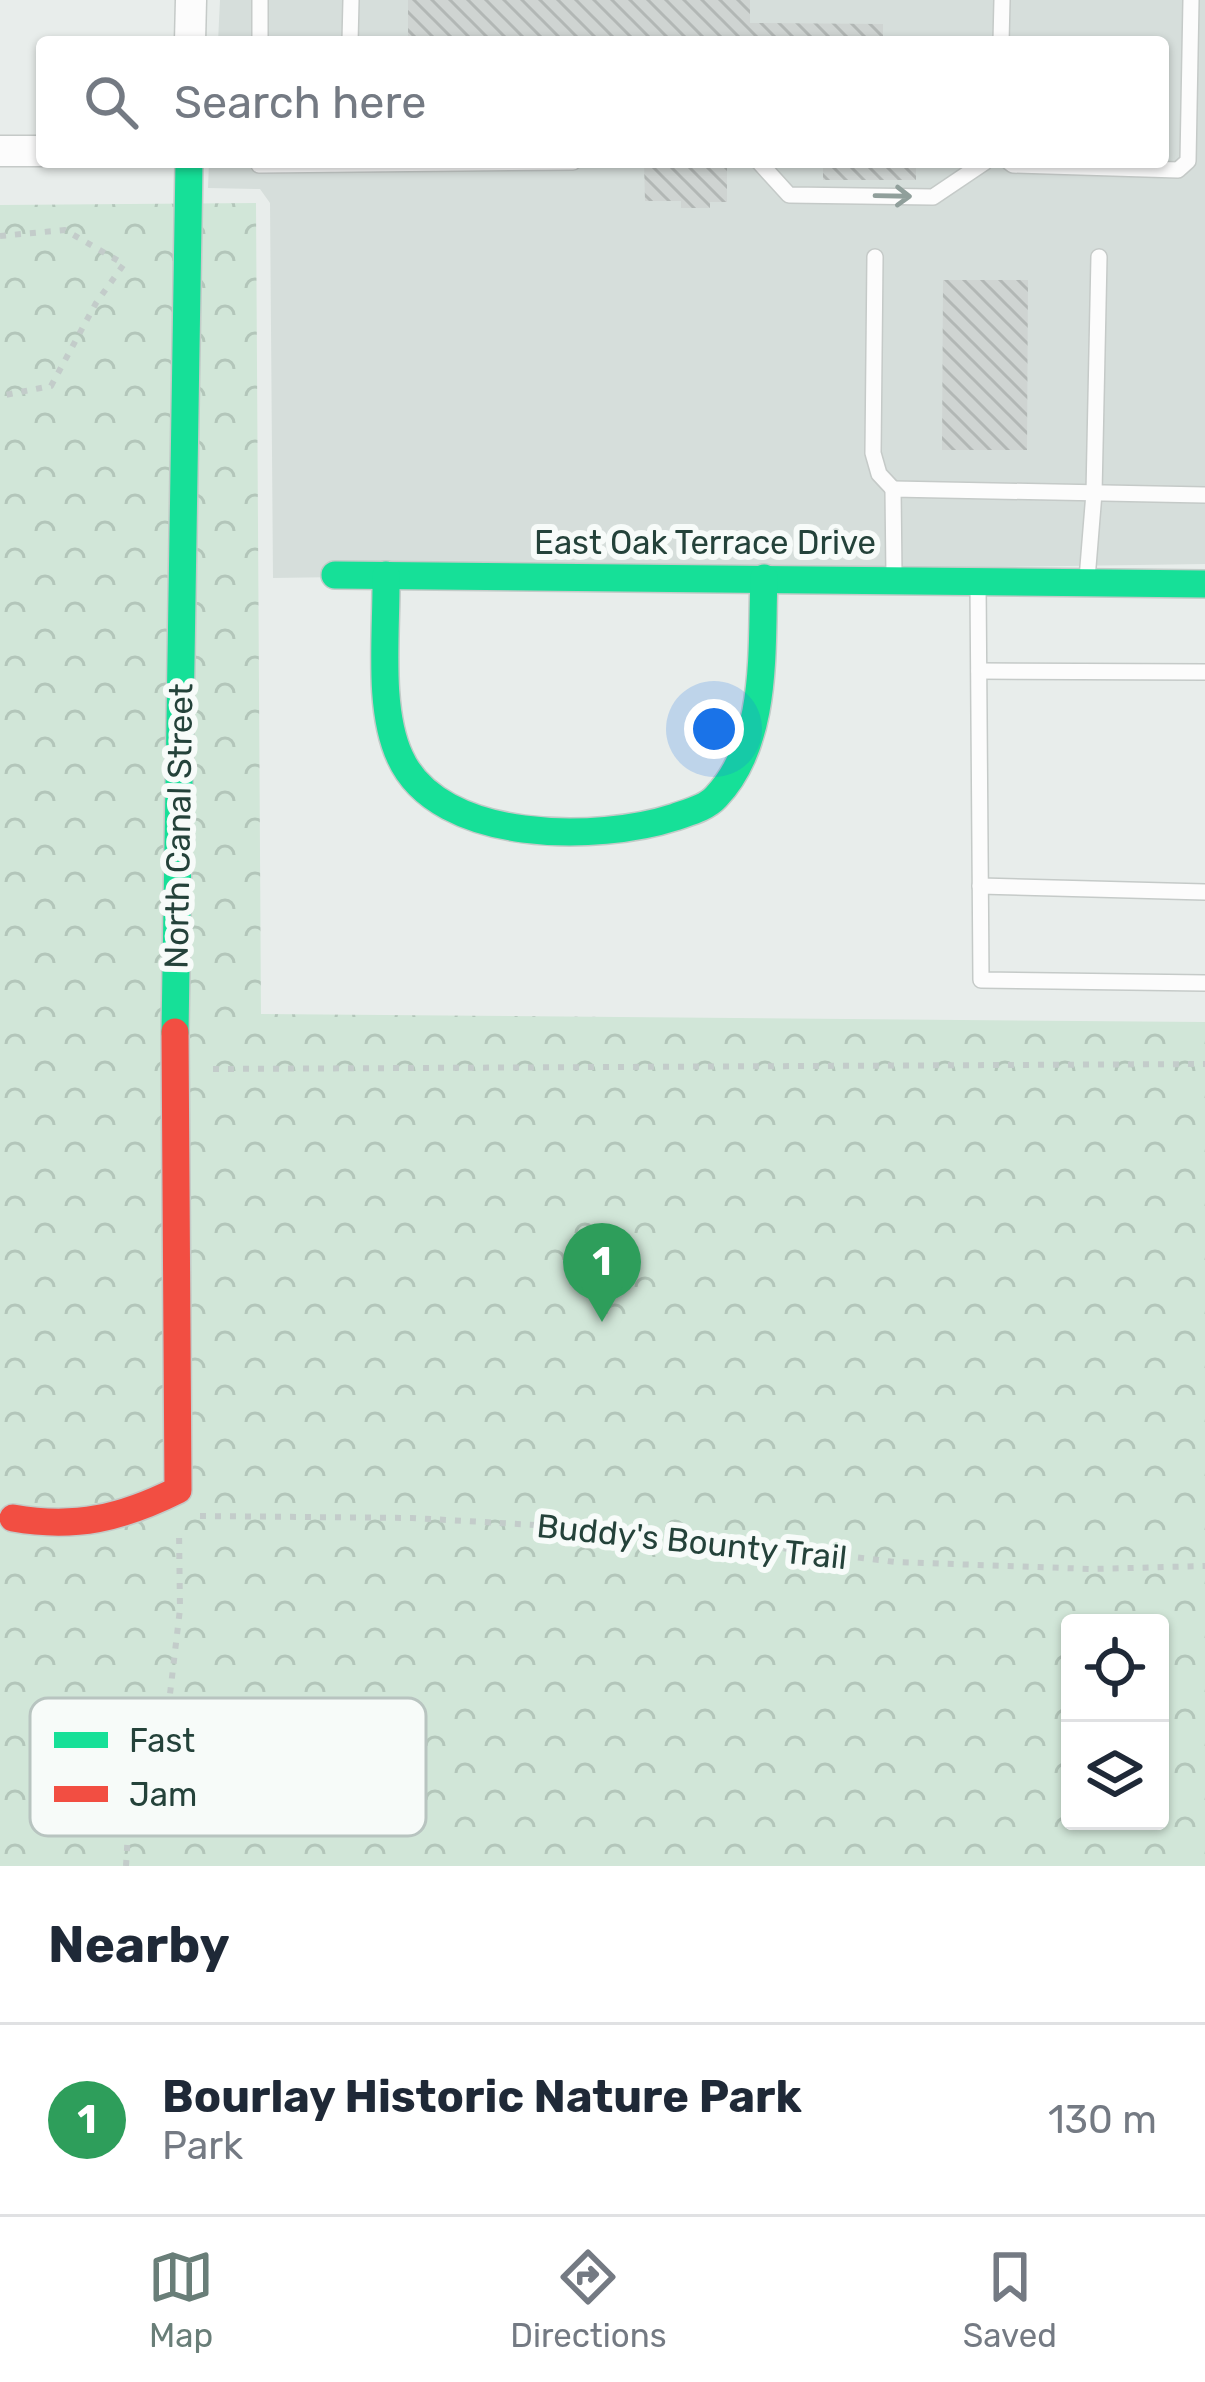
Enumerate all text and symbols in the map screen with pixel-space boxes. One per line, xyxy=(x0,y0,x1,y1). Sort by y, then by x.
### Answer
search box xyxy=(36,36,1169,168)
icon: search xyxy=(78,69,144,135)
text: Search here xyxy=(174,76,426,129)
one-way arrow xyxy=(873,185,912,208)
street label: East Oak Terrace Drive xyxy=(534,523,876,562)
street label: North Canal Street xyxy=(157,683,200,969)
your location xyxy=(684,699,744,759)
pin: 1 xyxy=(563,1223,641,1322)
street label: Buddy's Bounty Trail xyxy=(535,1506,849,1577)
map controls xyxy=(1061,1614,1169,1830)
button: locate xyxy=(1061,1614,1169,1722)
legend xyxy=(30,1698,426,1836)
text: Fast xyxy=(129,1721,195,1760)
button: layers xyxy=(1061,1722,1169,1830)
text: Jam xyxy=(129,1775,197,1814)
text: Nearby xyxy=(48,1914,230,1975)
text: Bourlay Historic Nature Park xyxy=(162,2070,802,2123)
text: 1 xyxy=(77,2097,97,2143)
text: 130 m xyxy=(1048,2097,1157,2143)
text: Park xyxy=(162,2123,243,2169)
tab: Map xyxy=(148,2244,214,2355)
tab: Directions xyxy=(510,2244,667,2355)
tab: Saved xyxy=(963,2244,1057,2355)

